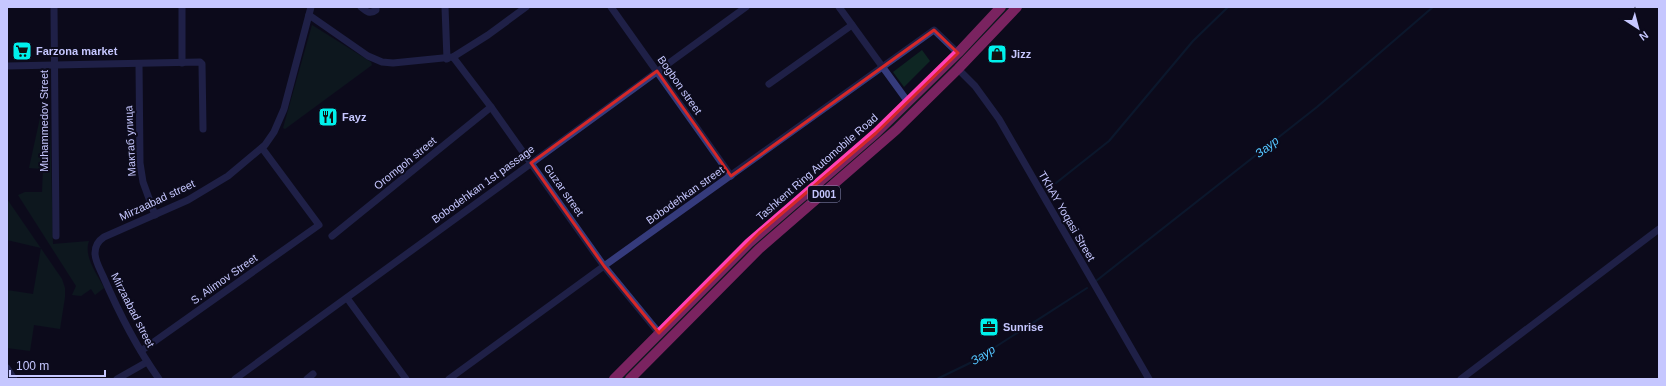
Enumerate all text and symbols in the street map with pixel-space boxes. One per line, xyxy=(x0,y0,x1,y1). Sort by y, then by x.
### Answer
north arrow xyxy=(1618,8,1658,48)
text: N xyxy=(1637,29,1651,43)
supermarket icon: Farzona market xyxy=(11,40,33,62)
shop icon: Jizz xyxy=(986,43,1008,65)
place label: Farzona market xyxy=(36,45,118,57)
place label: Jizz xyxy=(1011,48,1032,60)
street label: Bogbon street xyxy=(655,54,705,116)
street label: Muhammedov Street xyxy=(38,70,50,172)
street label: Мактаб улица xyxy=(122,104,138,177)
restaurant icon: Fayz xyxy=(317,106,339,128)
place label: Fayz xyxy=(342,111,367,123)
street label: Tashkent Ring Automobile Road xyxy=(754,111,880,223)
water label: Заур xyxy=(1252,133,1282,161)
street label: Oromgoh street xyxy=(372,134,438,192)
street label: Bobodehkan 1st passage xyxy=(429,143,537,225)
street label: Guzar street xyxy=(542,162,586,218)
street label: Bobodehkan street xyxy=(644,164,726,226)
street label: TKhAY Yoqasi Street xyxy=(1036,169,1098,263)
street label: Mirzaаbаd street xyxy=(117,177,197,223)
road number: D001 xyxy=(808,186,840,202)
street label: S. Alimov Street xyxy=(189,252,259,306)
street label: Mirzaabad street xyxy=(109,271,157,349)
office icon: Sunrise xyxy=(978,316,1000,338)
place label: Sunrise xyxy=(1003,321,1043,333)
water label: Заур xyxy=(968,342,998,368)
scale bar xyxy=(10,352,105,378)
text: 100 m xyxy=(16,359,49,373)

